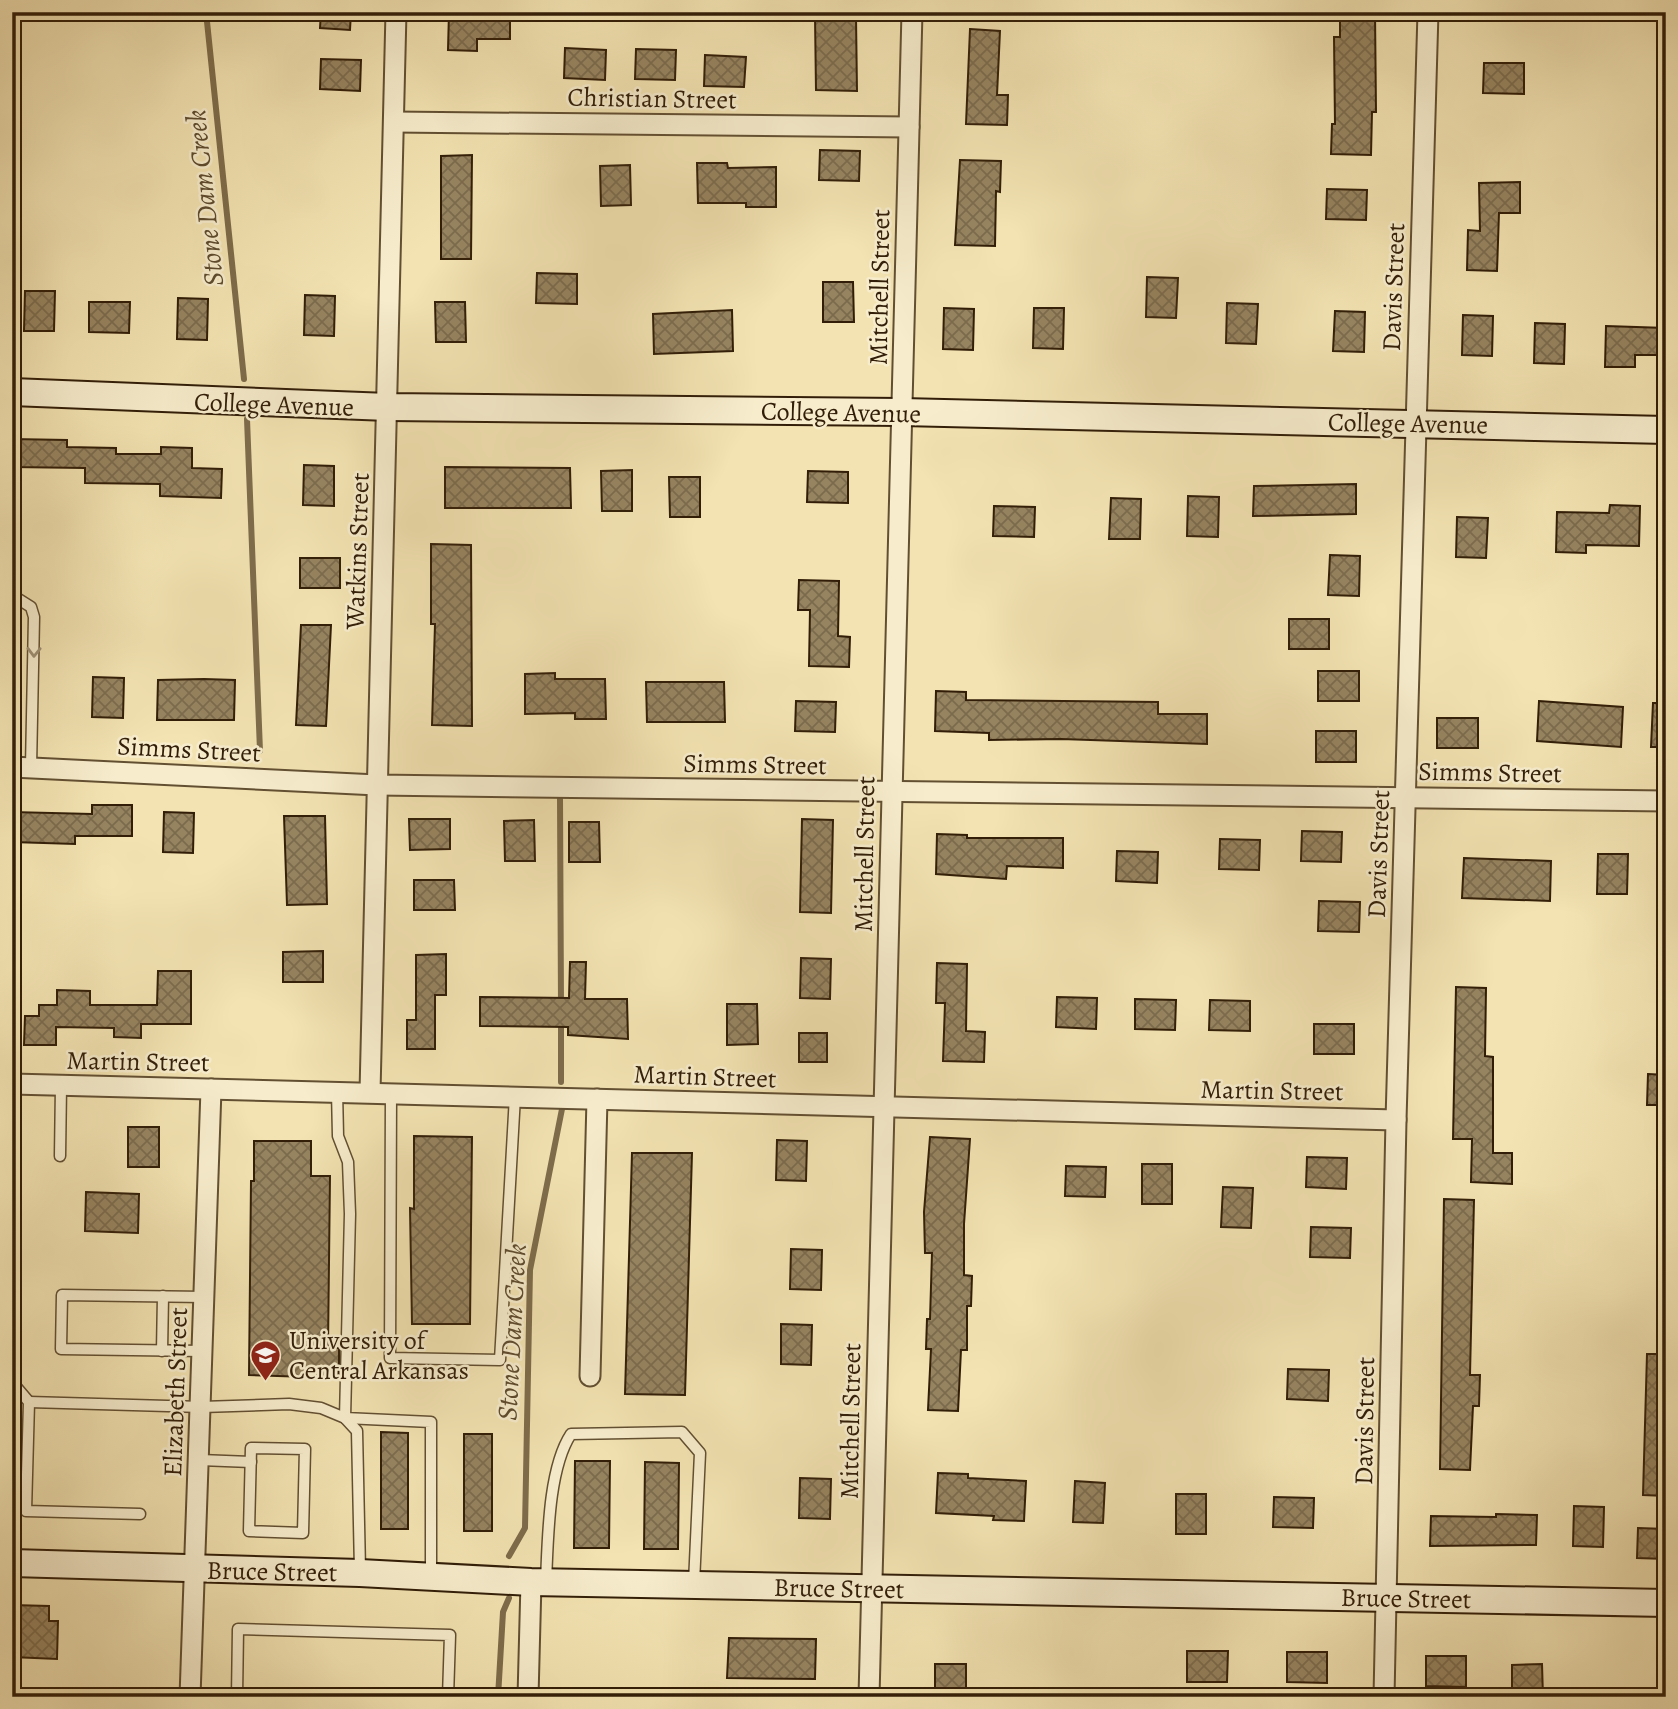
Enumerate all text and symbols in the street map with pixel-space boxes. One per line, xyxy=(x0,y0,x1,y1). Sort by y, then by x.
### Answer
street label: Christian Street xyxy=(567,80,737,117)
water label: Stone Dam Creek xyxy=(177,108,233,288)
street label: Mitchell Street xyxy=(861,208,898,365)
street label: Davis Street xyxy=(1374,222,1413,352)
street label: College Avenue xyxy=(193,384,355,425)
street label: College Avenue xyxy=(761,394,921,431)
street label: College Avenue xyxy=(1328,405,1488,442)
street label: Watkins Street xyxy=(337,472,378,631)
one-way arrow xyxy=(26,647,41,658)
street label: Simms Street xyxy=(116,728,262,771)
street label: Simms Street xyxy=(683,746,828,783)
street label: Simms Street xyxy=(1418,754,1563,791)
street label: Mitchell Street xyxy=(846,775,883,932)
street label: Davis Street xyxy=(1359,789,1398,919)
street label: Martin Street xyxy=(66,1043,210,1080)
street label: Martin Street xyxy=(633,1057,778,1097)
street label: Martin Street xyxy=(1200,1072,1344,1109)
water label: Stone Dam Creek xyxy=(488,1243,536,1422)
street label: Elizabeth Street xyxy=(155,1306,196,1477)
place label: University of Central Arkansas xyxy=(289,1323,469,1388)
school or university icon: University of Central Arkansas xyxy=(249,1338,283,1382)
street label: Mitchell Street xyxy=(832,1342,869,1499)
street label: Davis Street xyxy=(1346,1356,1383,1485)
street label: Bruce Street xyxy=(206,1553,338,1590)
street label: Bruce Street xyxy=(773,1570,905,1607)
street label: Bruce Street xyxy=(1340,1580,1472,1617)

